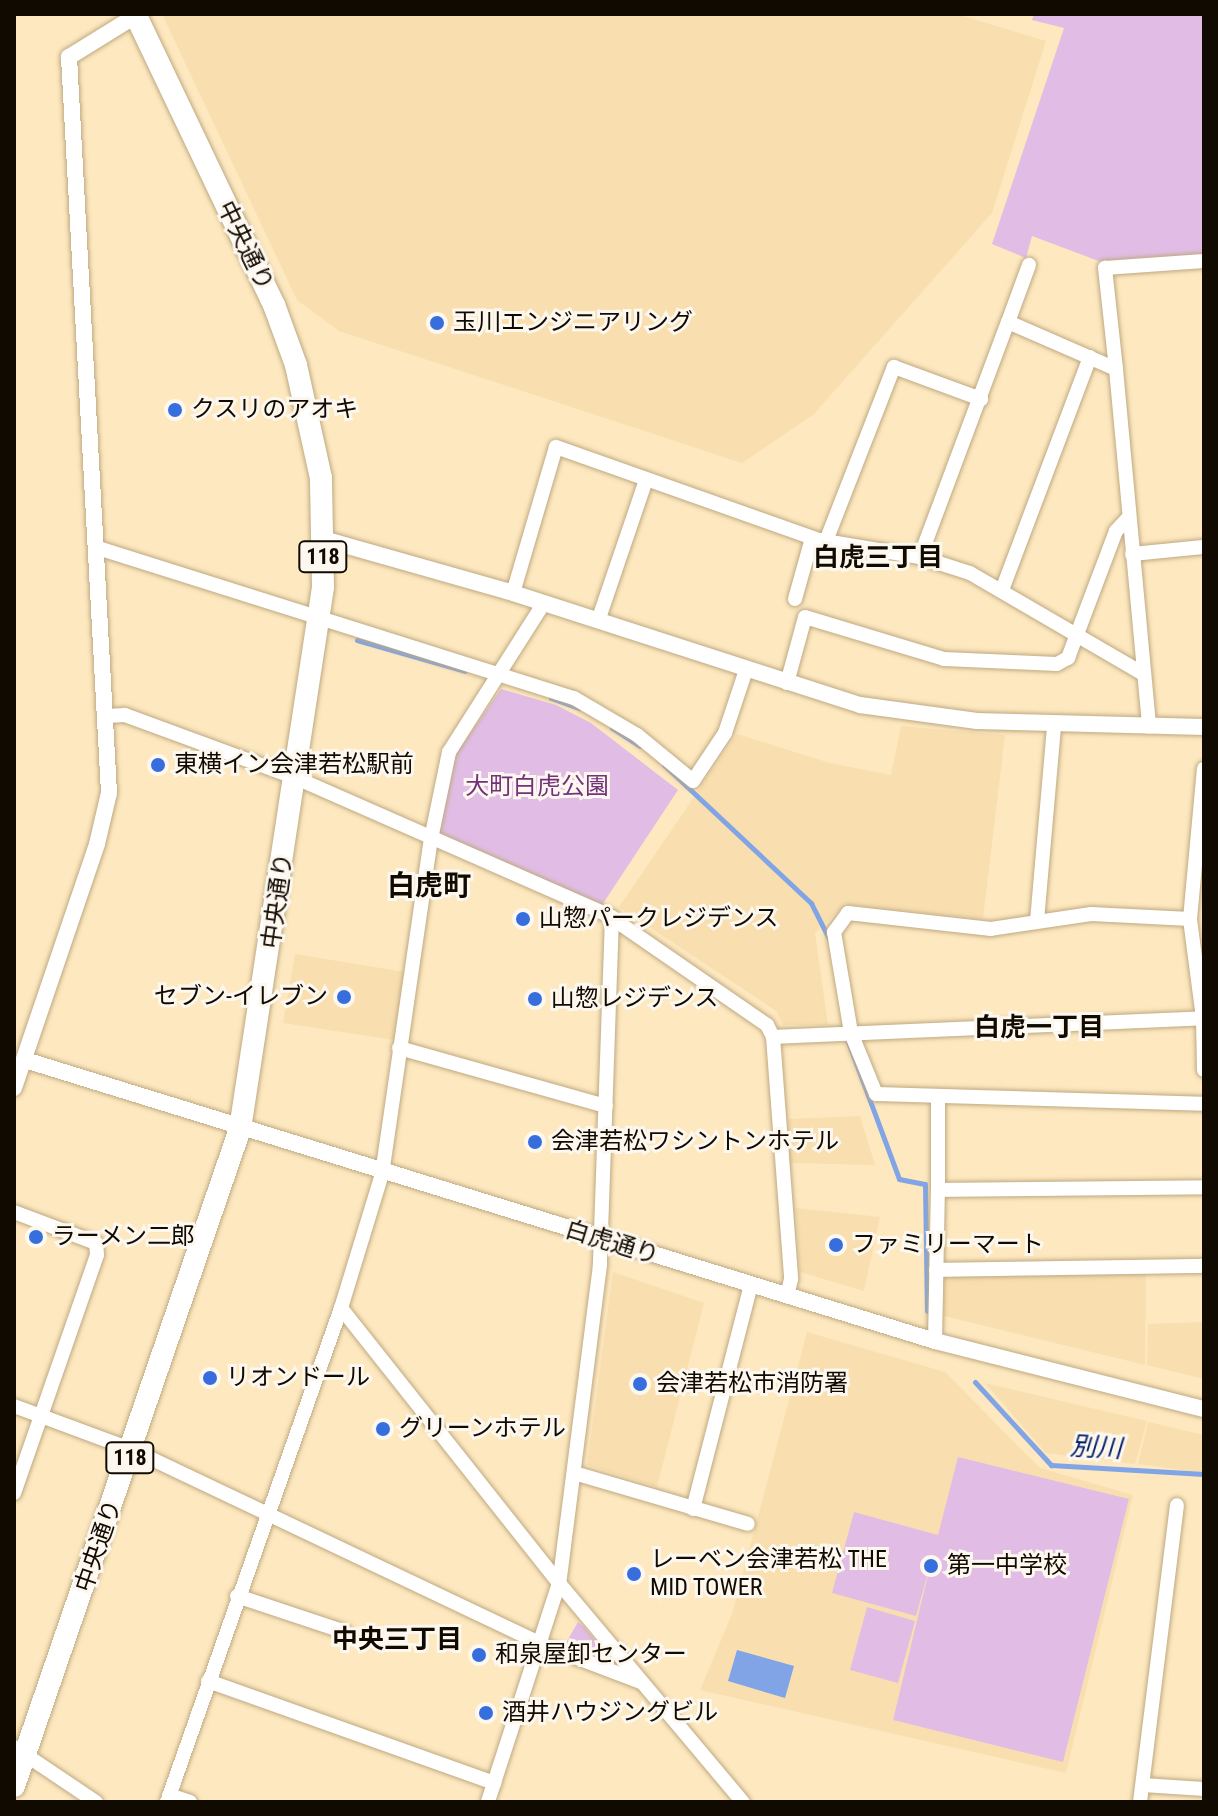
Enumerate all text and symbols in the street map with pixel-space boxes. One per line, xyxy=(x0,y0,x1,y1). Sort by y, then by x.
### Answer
street label: 中央通り xyxy=(211,197,279,295)
place label: 玉川エンジニアリング xyxy=(453,309,693,337)
marker: 玉川エンジニアリング xyxy=(428,314,446,332)
place label: クスリのアオキ xyxy=(191,396,359,424)
marker: クスリのアオキ xyxy=(166,401,184,419)
road number: 118 xyxy=(297,539,349,575)
district label: 白虎三丁目 xyxy=(813,542,943,574)
place label: 東横イン会津若松駅前 xyxy=(174,751,414,779)
marker: 東横イン会津若松駅前 xyxy=(149,756,167,774)
park label: 大町白虎公園 xyxy=(465,773,609,801)
street label: 中央通り xyxy=(257,851,299,951)
district label: 白虎町 xyxy=(387,869,471,903)
place label: 山惣パークレジデンス xyxy=(539,905,779,933)
marker: 山惣パークレジデンス xyxy=(514,910,532,928)
place label: セブン-イレブン xyxy=(154,983,328,1011)
place label: 山惣レジデンス xyxy=(551,985,719,1013)
marker: セブン-イレブン xyxy=(335,988,353,1006)
marker: 山惣レジデンス xyxy=(526,990,544,1008)
district label: 白虎一丁目 xyxy=(974,1012,1104,1044)
place label: 会津若松ワシントンホテル xyxy=(551,1128,839,1156)
marker: 会津若松ワシントンホテル xyxy=(526,1133,544,1151)
street label: 白虎通り xyxy=(562,1215,662,1271)
place label: ラーメン二郎 xyxy=(52,1223,196,1251)
marker: ラーメン二郎 xyxy=(27,1228,45,1246)
place label: ファミリーマート xyxy=(852,1231,1044,1259)
marker: ファミリーマート xyxy=(827,1236,845,1254)
place label: リオンドール xyxy=(226,1364,370,1392)
marker: リオンドール xyxy=(201,1369,219,1387)
place label: 会津若松市消防署 xyxy=(656,1370,848,1398)
marker: 会津若松市消防署 xyxy=(631,1375,649,1393)
place label: グリーンホテル xyxy=(399,1415,567,1443)
marker: グリーンホテル xyxy=(374,1420,392,1438)
water label: 別川 xyxy=(1069,1431,1123,1465)
road number: 118 xyxy=(104,1440,156,1476)
street label: 中央通り xyxy=(70,1496,128,1596)
place label: レーベン会津若松 THE MID TOWER xyxy=(650,1546,887,1602)
place label: 第一中学校 xyxy=(947,1552,1067,1580)
marker: 第一中学校 xyxy=(922,1557,940,1575)
marker: レーベン会津若松 THE MID TOWER xyxy=(625,1565,643,1583)
district label: 中央三丁目 xyxy=(332,1624,462,1656)
place label: 和泉屋卸センター xyxy=(495,1641,687,1669)
marker: 和泉屋卸センター xyxy=(470,1646,488,1664)
place label: 酒井ハウジングビル xyxy=(502,1699,718,1727)
marker: 酒井ハウジングビル xyxy=(477,1704,495,1722)

